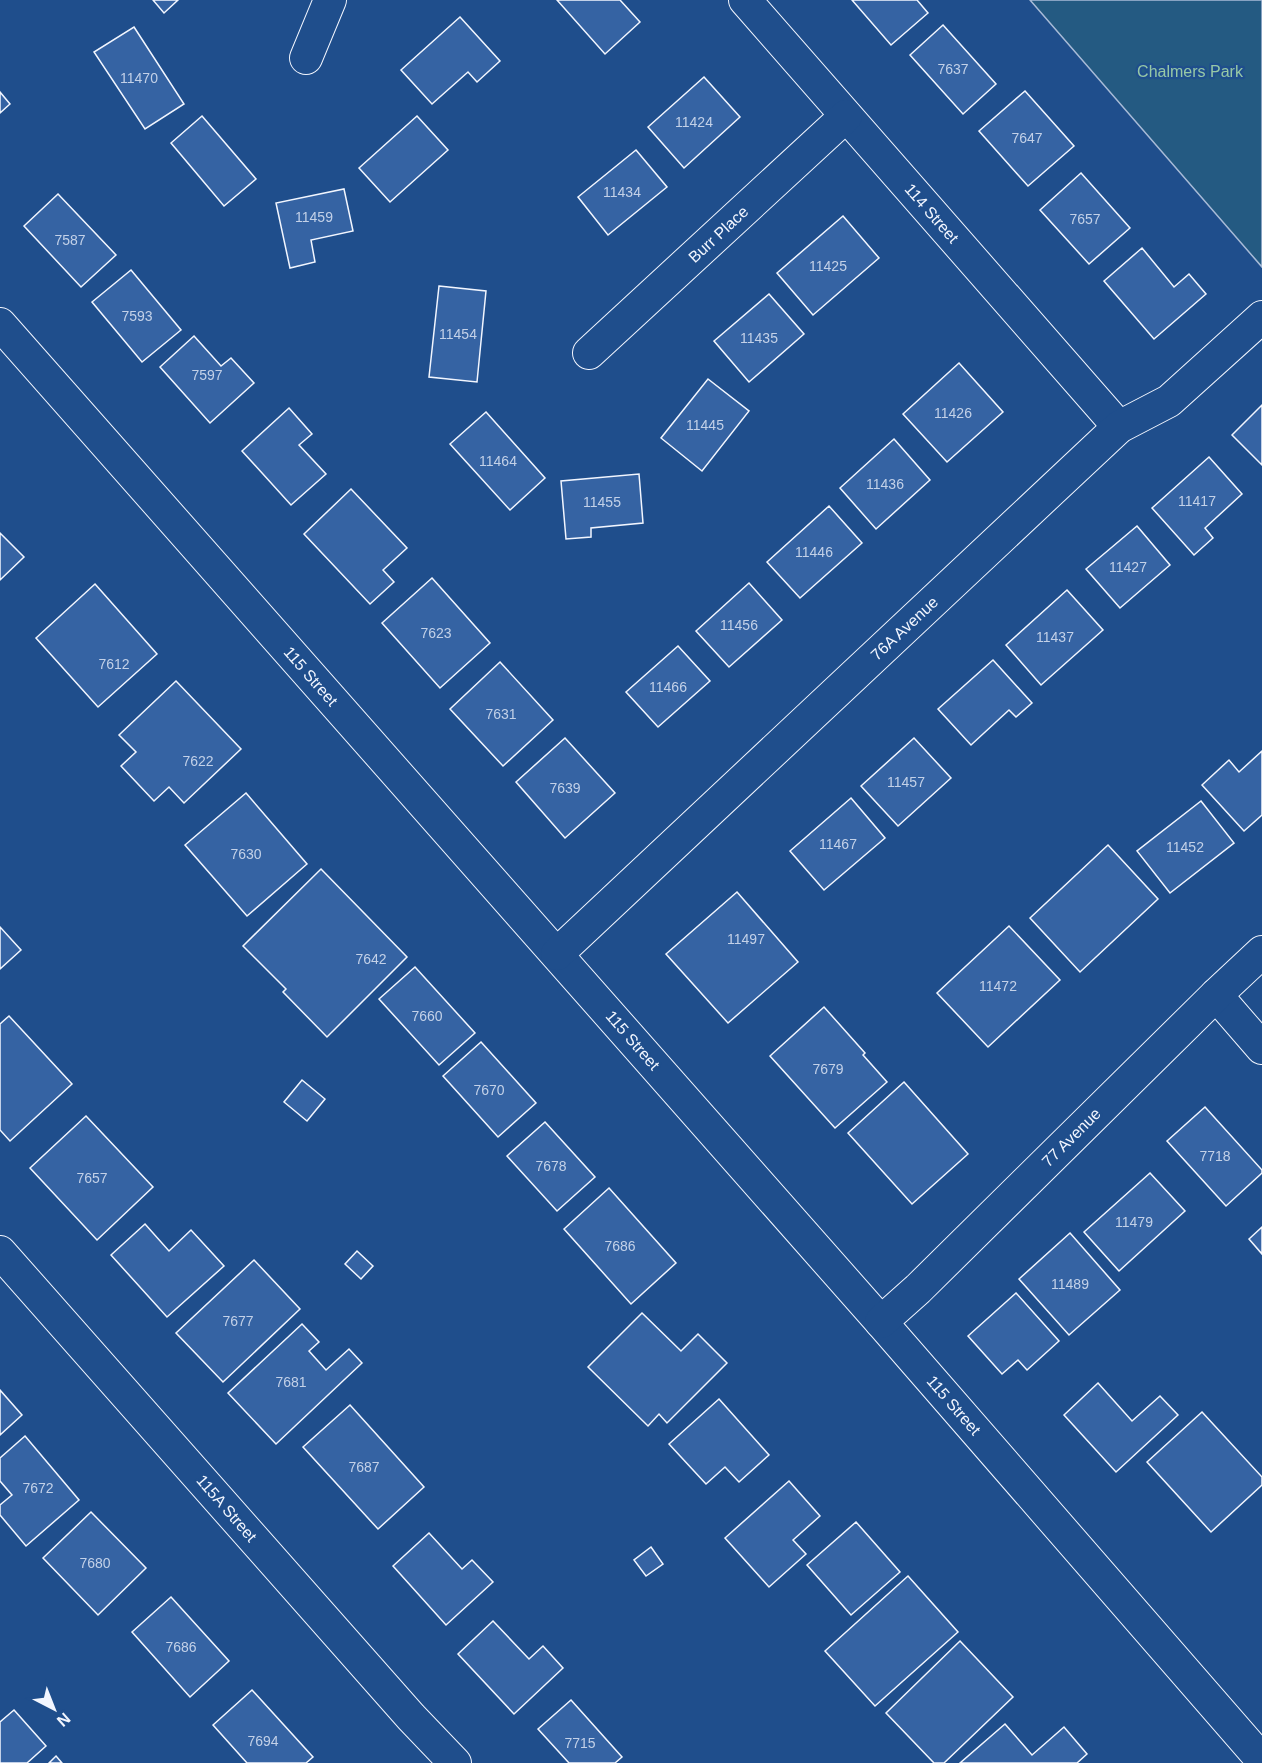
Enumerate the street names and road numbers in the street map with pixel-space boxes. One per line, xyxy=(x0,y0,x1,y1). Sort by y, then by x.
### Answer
street label: 114 Street xyxy=(901,180,962,247)
street label: Burr Place xyxy=(685,203,752,266)
street label: 76A Avenue xyxy=(867,593,941,664)
street label: 115 Street xyxy=(280,643,341,710)
street label: 115 Street xyxy=(602,1007,663,1074)
street label: 77 Avenue xyxy=(1039,1105,1104,1170)
street label: 115 Street xyxy=(923,1372,984,1439)
street label: 115A Street xyxy=(193,1472,260,1545)

